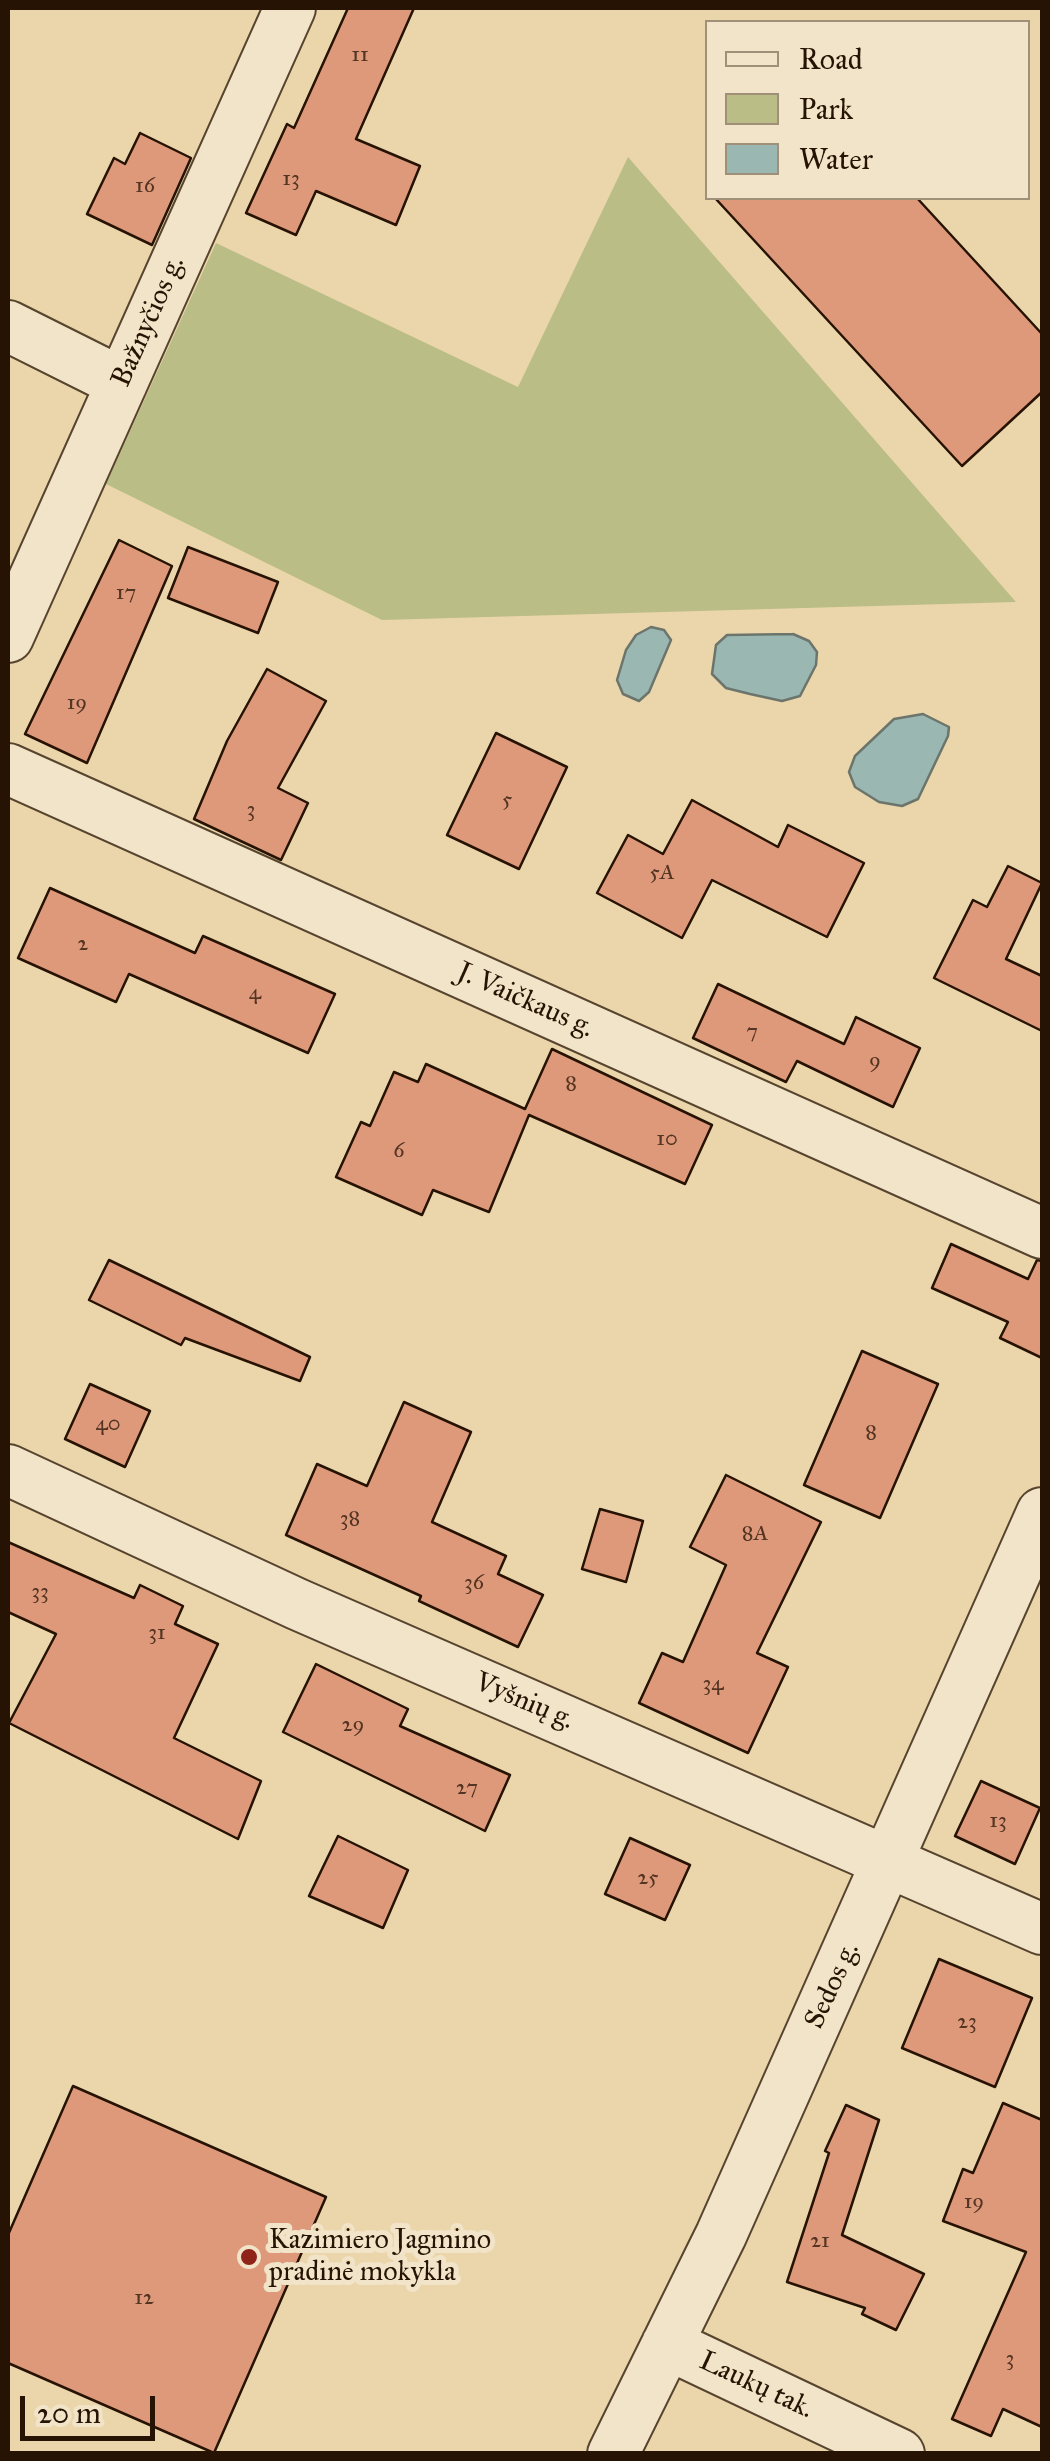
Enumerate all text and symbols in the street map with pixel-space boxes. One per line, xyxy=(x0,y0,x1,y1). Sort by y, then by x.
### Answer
legend xyxy=(705,20,1030,200)
text: Road xyxy=(799,41,863,77)
house number: 11 xyxy=(351,43,369,69)
text: Park xyxy=(799,91,853,127)
text: Water xyxy=(799,141,873,177)
house number: 13 xyxy=(282,167,300,193)
house number: 16 xyxy=(135,174,155,200)
street label: Bažnyčios g. xyxy=(105,251,193,393)
house number: 17 xyxy=(116,581,136,607)
house number: 19 xyxy=(67,691,87,717)
house number: 5 xyxy=(502,788,512,814)
house number: 3 xyxy=(247,798,255,824)
house number: 5A xyxy=(649,861,675,887)
house number: 2 xyxy=(78,932,88,958)
street label: J. Vaičkaus g. xyxy=(452,956,598,1046)
house number: 4 xyxy=(249,981,261,1007)
house number: 7 xyxy=(746,1020,758,1046)
house number: 9 xyxy=(869,1049,881,1075)
house number: 8 xyxy=(565,1072,577,1098)
house number: 10 xyxy=(656,1127,678,1153)
house number: 6 xyxy=(393,1139,405,1165)
house number: 40 xyxy=(95,1412,121,1438)
house number: 8 xyxy=(865,1421,877,1447)
house number: 38 xyxy=(340,1507,360,1533)
house number: 8A xyxy=(742,1522,768,1548)
house number: 36 xyxy=(464,1571,484,1597)
house number: 33 xyxy=(31,1580,49,1606)
house number: 31 xyxy=(148,1621,166,1647)
street label: Vyšnių g. xyxy=(469,1666,579,1738)
house number: 34 xyxy=(702,1672,724,1698)
house number: 29 xyxy=(342,1713,364,1739)
house number: 27 xyxy=(456,1776,478,1802)
house number: 13 xyxy=(989,1809,1007,1835)
house number: 25 xyxy=(638,1866,658,1892)
street label: Sedos g. xyxy=(798,1938,868,2034)
house number: 23 xyxy=(957,2010,977,2036)
house number: 19 xyxy=(964,2190,984,2216)
place label: Kazimiero Jagmino pradinė mokykla xyxy=(269,2224,491,2290)
house number: 21 xyxy=(810,2229,830,2255)
marker: Kazimiero Jagmino pradinė mokykla xyxy=(238,2246,260,2268)
house number: 12 xyxy=(134,2286,154,2312)
street label: Laukų tak. xyxy=(694,2345,818,2427)
house number: 3 xyxy=(1006,2347,1014,2373)
scale bar xyxy=(25,2376,160,2438)
text: 20 m xyxy=(37,2395,101,2431)

